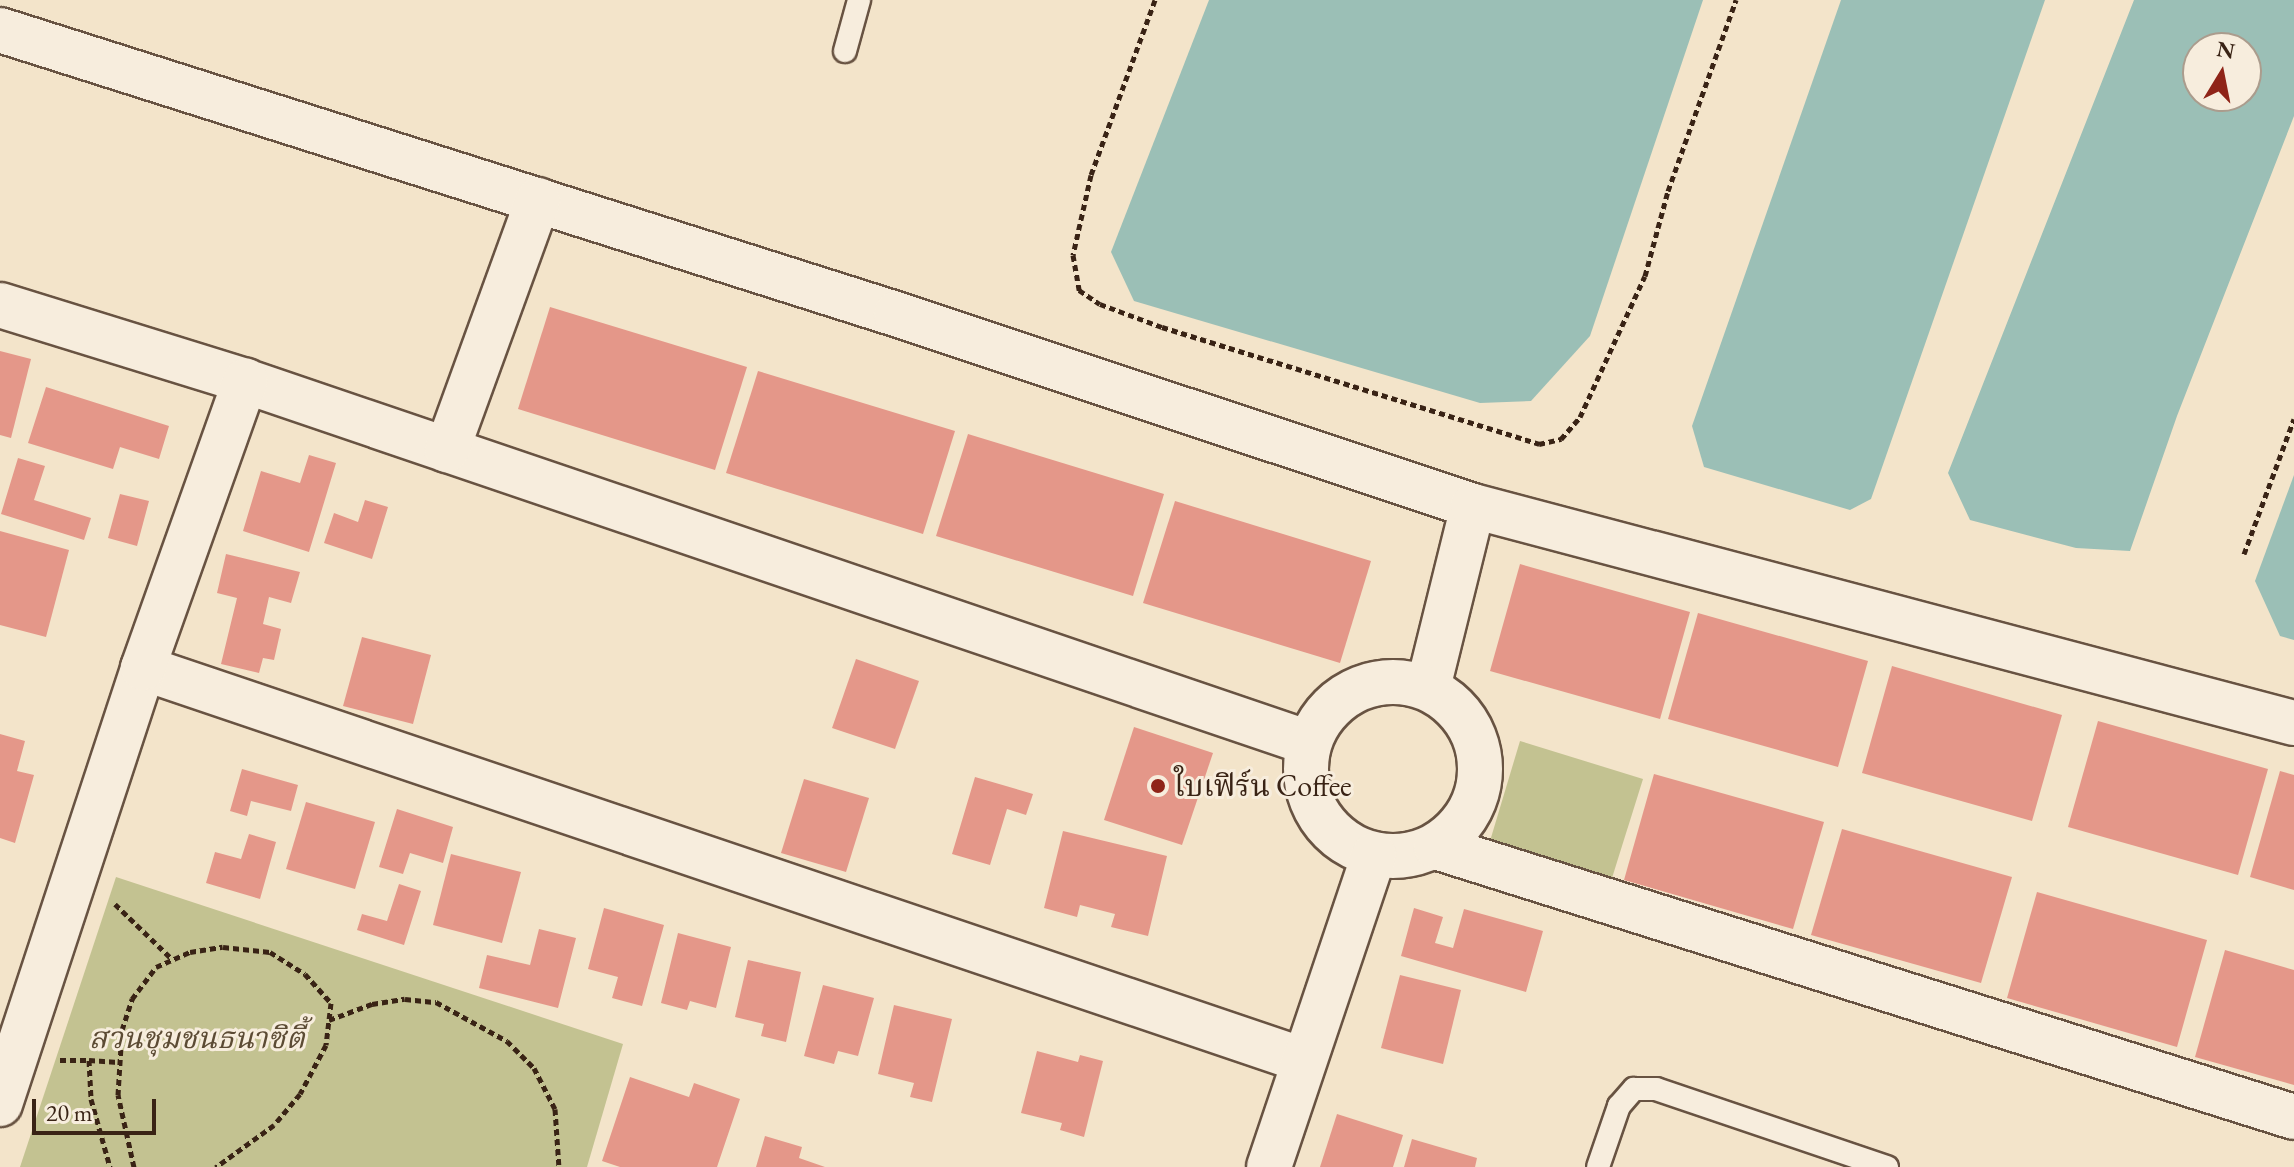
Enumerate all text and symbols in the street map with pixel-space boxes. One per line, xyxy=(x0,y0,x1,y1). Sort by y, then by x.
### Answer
north arrow xyxy=(2182,32,2262,112)
text: N xyxy=(2215,34,2237,66)
place label: ใบเฟิร์น Coffee xyxy=(1174,768,1352,804)
marker: ใบเฟิร์น Coffee xyxy=(1149,777,1167,795)
park label: สวนชุมชนธนาซิตี้ xyxy=(89,1020,305,1056)
scale bar xyxy=(36,1083,160,1133)
text: 20 m xyxy=(46,1097,93,1128)

